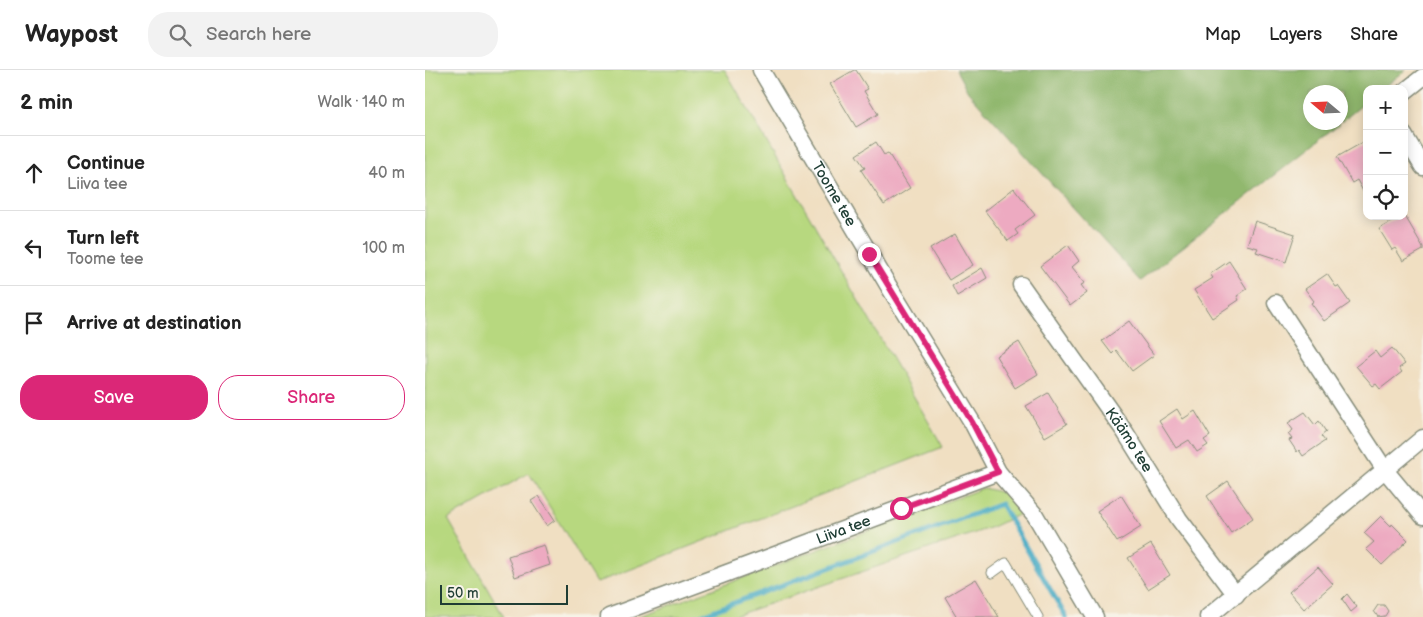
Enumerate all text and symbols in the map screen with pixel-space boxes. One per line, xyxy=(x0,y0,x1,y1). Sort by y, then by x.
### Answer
search box xyxy=(148,12,498,57)
text: Waypost xyxy=(25,20,118,49)
icon: search xyxy=(166,21,194,49)
text: Search here xyxy=(206,23,311,46)
text: Map xyxy=(1205,24,1241,45)
text: Layers xyxy=(1269,24,1322,45)
text: Share xyxy=(1350,24,1398,45)
north arrow xyxy=(1303,85,1348,130)
map controls xyxy=(1363,85,1408,220)
button: + xyxy=(1363,85,1408,130)
text: 2 min xyxy=(20,90,73,115)
text: Walk · 140 m xyxy=(318,93,405,112)
button: − xyxy=(1363,130,1408,175)
text: Continue xyxy=(67,152,145,175)
street label: Toome tee xyxy=(808,158,861,230)
icon: ahead xyxy=(20,159,48,187)
text: 40 m xyxy=(368,164,405,183)
text: Liiva tee xyxy=(67,175,127,194)
button: locate xyxy=(1363,175,1408,220)
text: Turn left xyxy=(67,227,139,250)
icon: left xyxy=(20,234,48,262)
text: 100 m xyxy=(362,239,405,258)
route end xyxy=(858,243,881,266)
text: Toome tee xyxy=(67,250,144,269)
icon: arrive xyxy=(20,309,48,337)
text: Arrive at destination xyxy=(67,312,242,335)
button: Save xyxy=(20,375,208,420)
button: Share xyxy=(218,375,405,420)
street label: Käämo tee xyxy=(1101,404,1157,476)
route start xyxy=(890,497,913,520)
street label: Liiva tee xyxy=(813,511,873,548)
scale bar xyxy=(440,582,567,605)
text: 50 m xyxy=(447,585,479,602)

